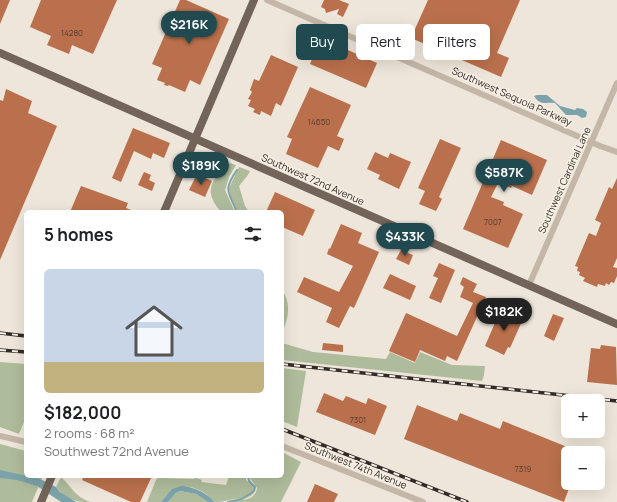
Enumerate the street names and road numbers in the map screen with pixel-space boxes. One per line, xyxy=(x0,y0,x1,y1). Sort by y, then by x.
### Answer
street label: Southwest Sequoia Parkway xyxy=(450,63,575,129)
street label: Southwest Cardinal Lane xyxy=(534,124,594,235)
street label: Southwest 72nd Avenue xyxy=(259,150,367,208)
street label: Southwest 74th Avenue xyxy=(303,438,409,492)

